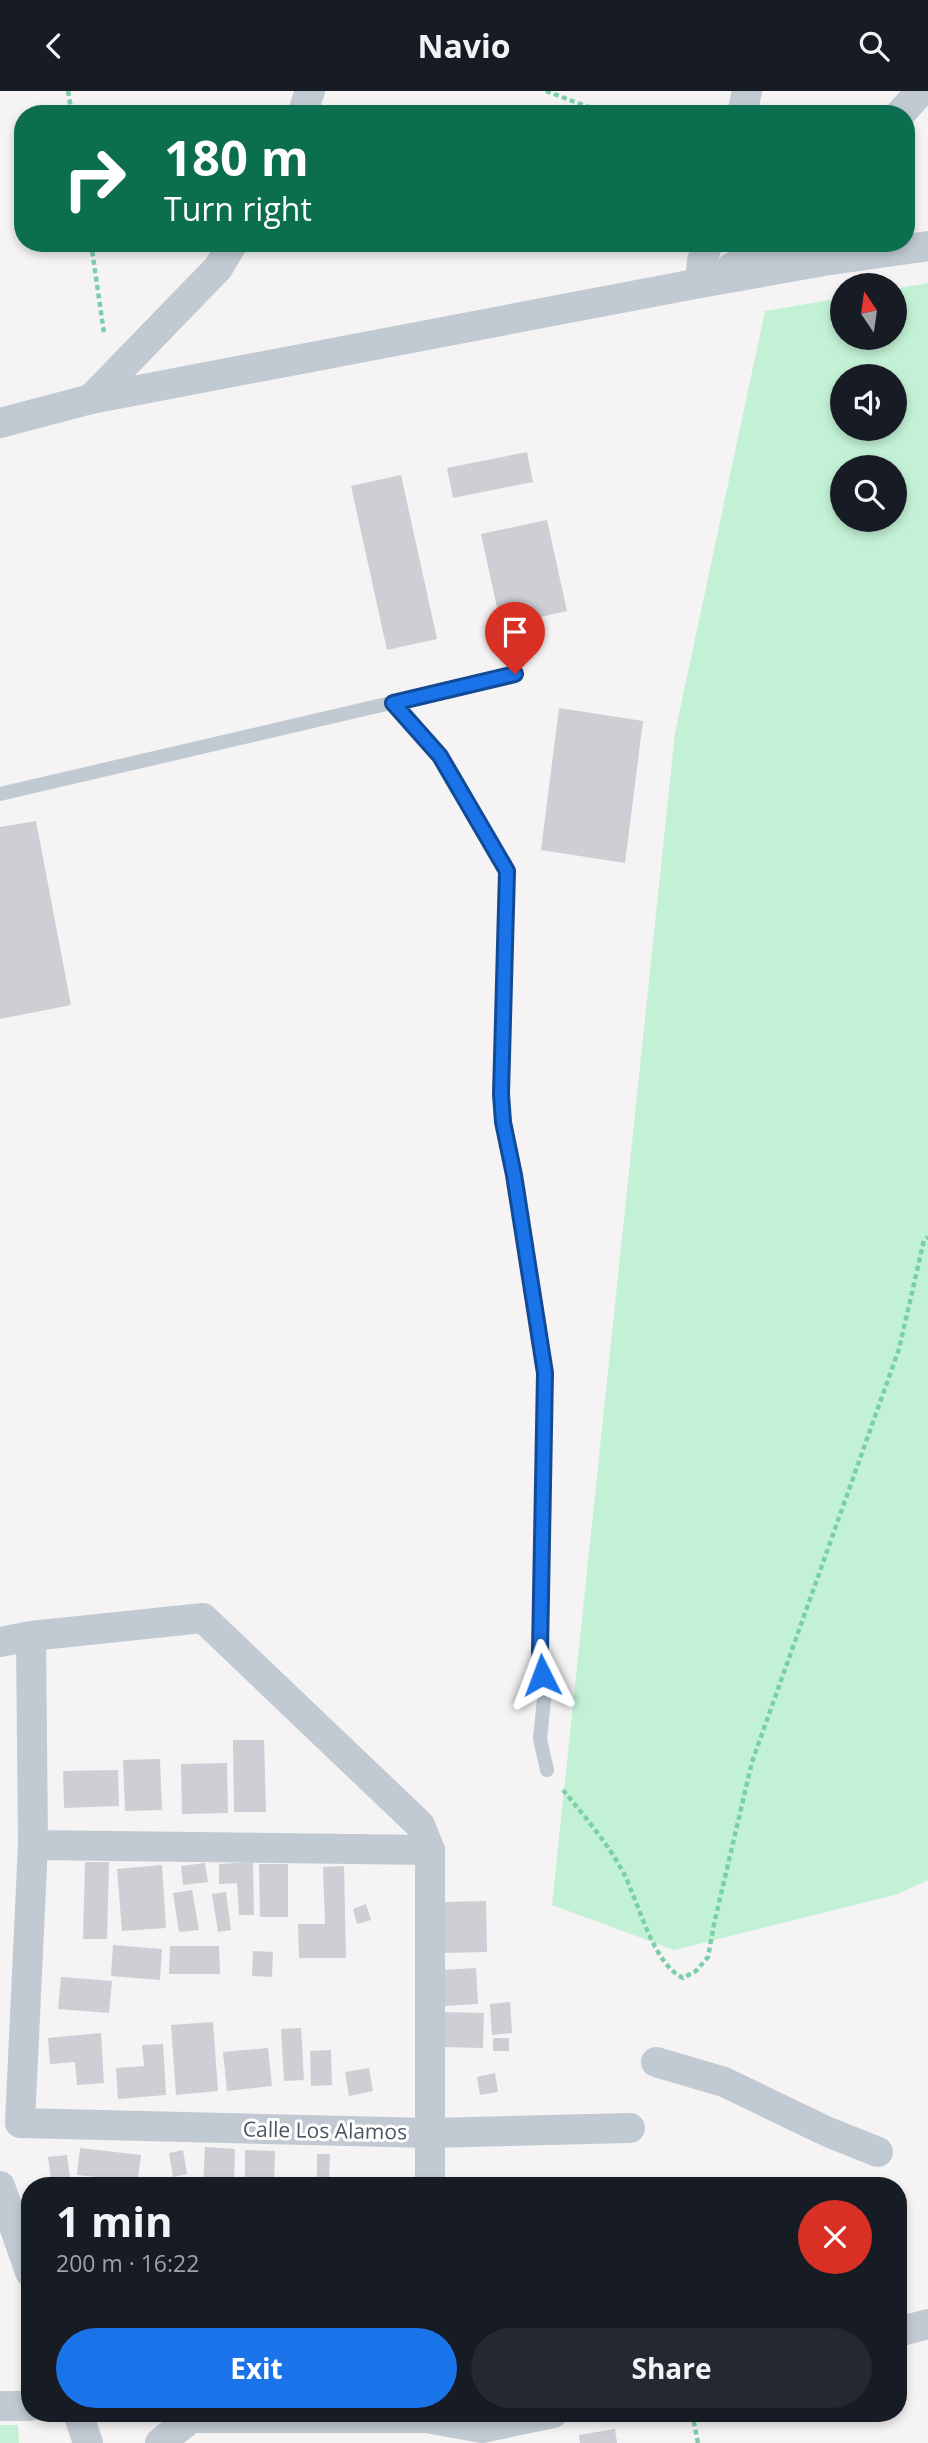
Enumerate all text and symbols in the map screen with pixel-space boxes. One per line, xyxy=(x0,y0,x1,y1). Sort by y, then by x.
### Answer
text: Navio xyxy=(417,24,511,67)
icon: back xyxy=(35,27,73,65)
icon: search xyxy=(855,27,893,65)
text: 180 m xyxy=(164,124,309,190)
icon: right xyxy=(49,133,140,224)
text: Turn right xyxy=(164,187,312,230)
north arrow xyxy=(830,273,906,350)
map controls xyxy=(830,273,907,532)
button: sound xyxy=(830,364,907,441)
button: search xyxy=(830,455,907,532)
pin xyxy=(485,602,545,674)
icon: arrive xyxy=(496,613,534,651)
position arrow xyxy=(505,1638,579,1712)
street label: Calle Los Alamos xyxy=(243,2115,407,2145)
text: 1 min xyxy=(56,2192,173,2249)
button: close xyxy=(798,2200,872,2274)
text: 200 m · 16:22 xyxy=(56,2247,199,2279)
button: Exit xyxy=(56,2328,457,2408)
button: Share xyxy=(471,2328,872,2408)

